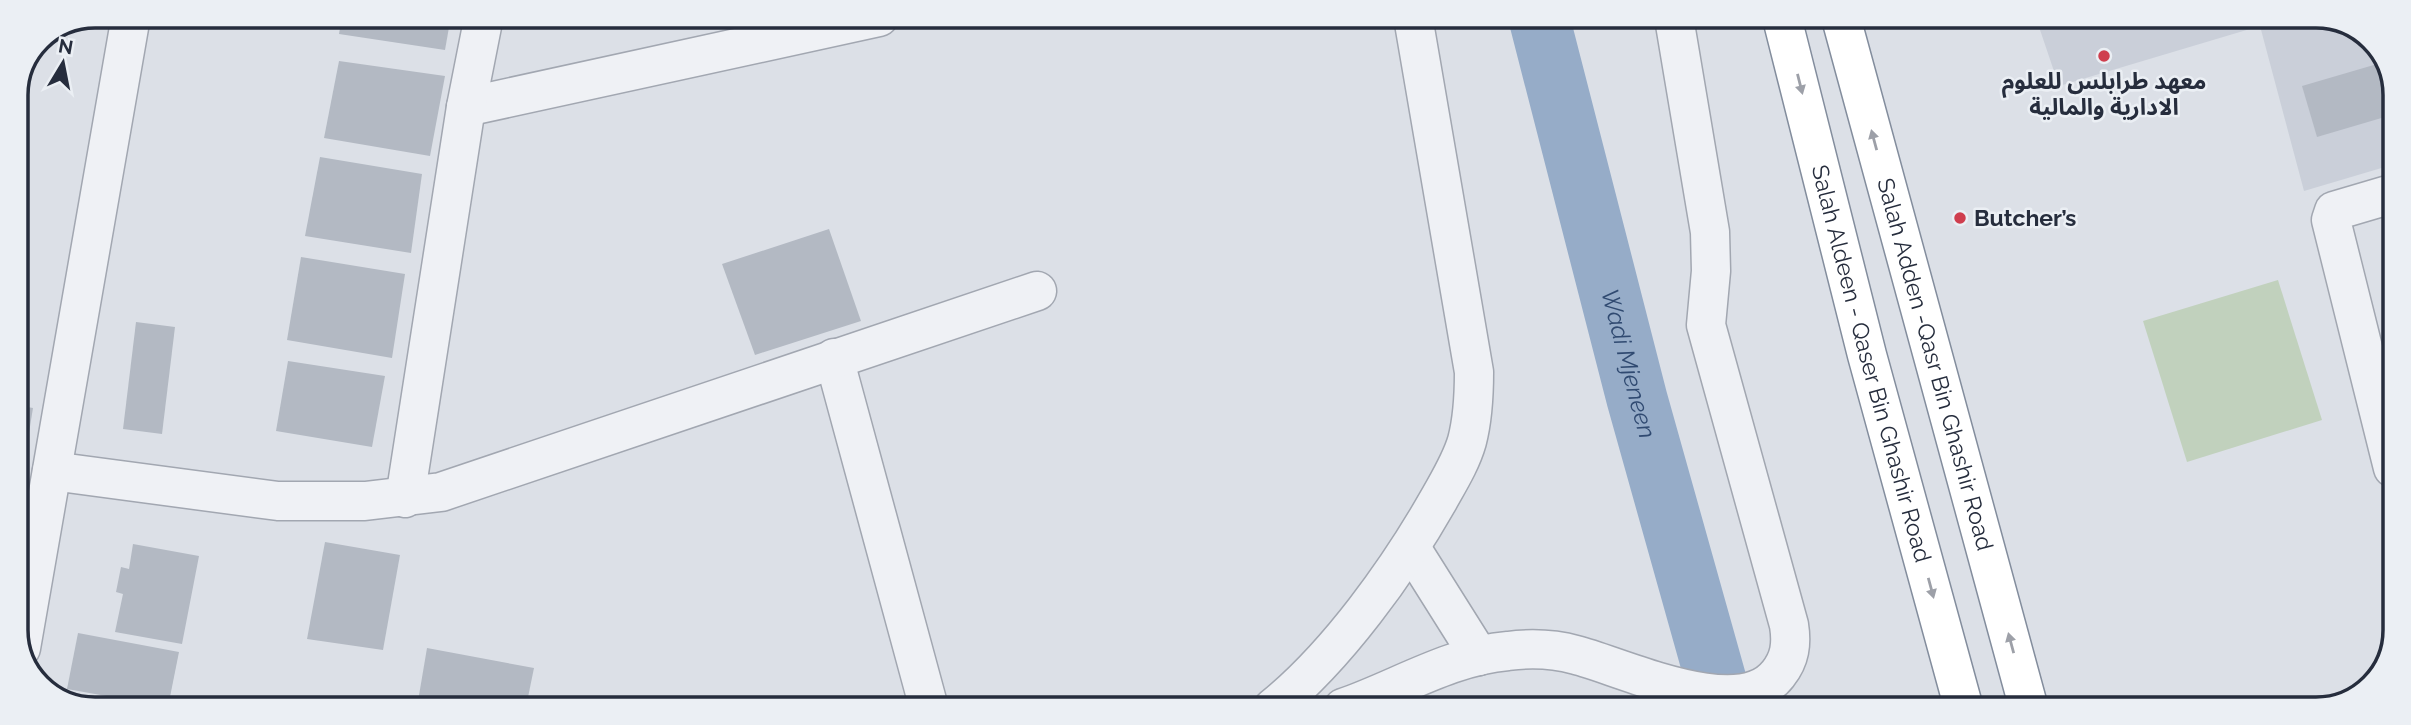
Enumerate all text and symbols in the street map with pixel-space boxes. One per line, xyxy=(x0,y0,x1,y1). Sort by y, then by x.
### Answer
north arrow xyxy=(28,28,98,98)
text: N xyxy=(57,34,75,58)
marker: معهد طرابلس للعلوم الادارية والمالية xyxy=(2096,48,2112,64)
place label: معهد طرابلس للعلوم الادارية والمالية xyxy=(2002,67,2206,121)
one-way arrow xyxy=(1795,73,1806,95)
one-way arrow xyxy=(1869,129,1879,150)
street label: Salah Aldeen - Qaser Bin Ghashir Road xyxy=(1807,162,1937,565)
street label: Salah Adden -Qasr Bin Ghashir Road xyxy=(1872,175,1999,553)
place label: Butcher’s xyxy=(1974,204,2076,231)
marker: Butcher’s xyxy=(1952,210,1968,226)
water label: Wadi Mjeneen xyxy=(1595,286,1662,441)
one-way arrow xyxy=(1926,578,1937,600)
one-way arrow xyxy=(2005,632,2016,654)

